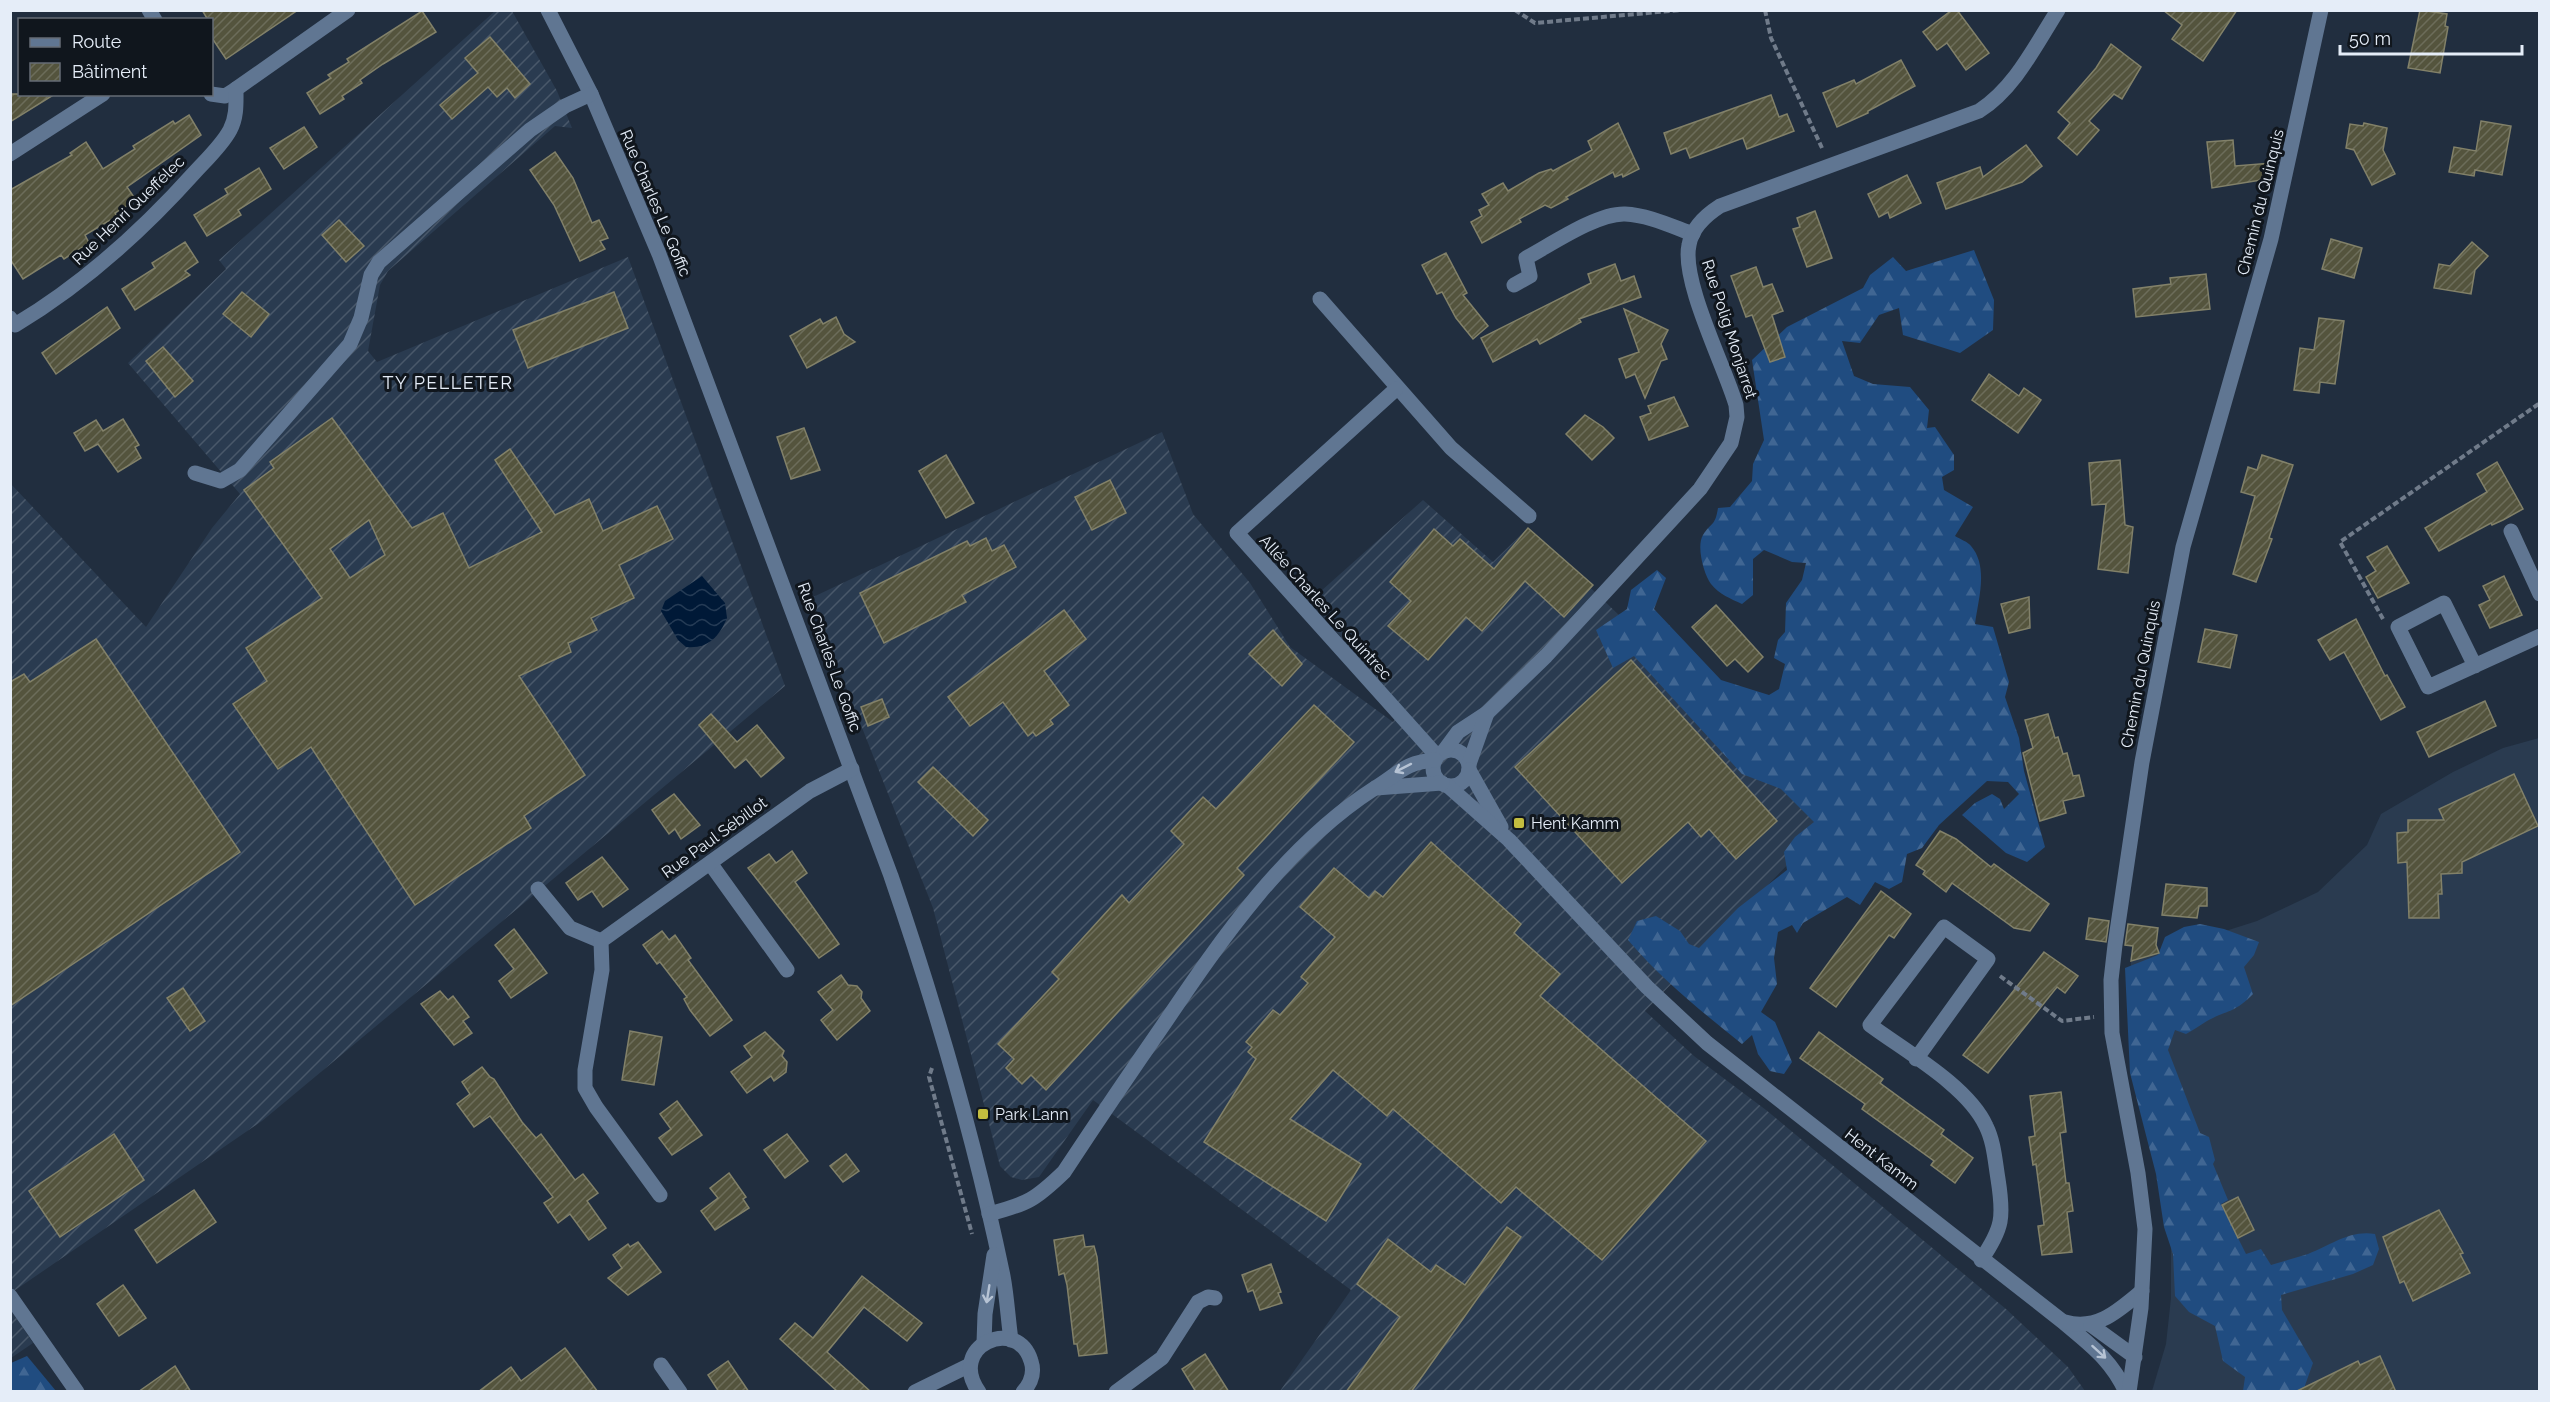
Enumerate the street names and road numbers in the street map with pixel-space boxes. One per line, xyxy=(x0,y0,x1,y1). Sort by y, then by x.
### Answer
street label: Rue Charles Le Goffic xyxy=(616,127,695,280)
street label: Chemin du Quinquis xyxy=(2233,127,2288,277)
street label: Rue Henri Queffélec xyxy=(68,152,189,269)
street label: Rue Polig Monjarret xyxy=(1698,257,1761,402)
street label: Allée Charles Le Quintrec xyxy=(1256,531,1396,684)
street label: Rue Charles Le Goffic xyxy=(794,580,865,735)
street label: Chemin du Quinquis xyxy=(2117,599,2164,749)
street label: Rue Paul Sébillot xyxy=(658,793,771,882)
street label: Hent Kamm xyxy=(1841,1125,1922,1194)

